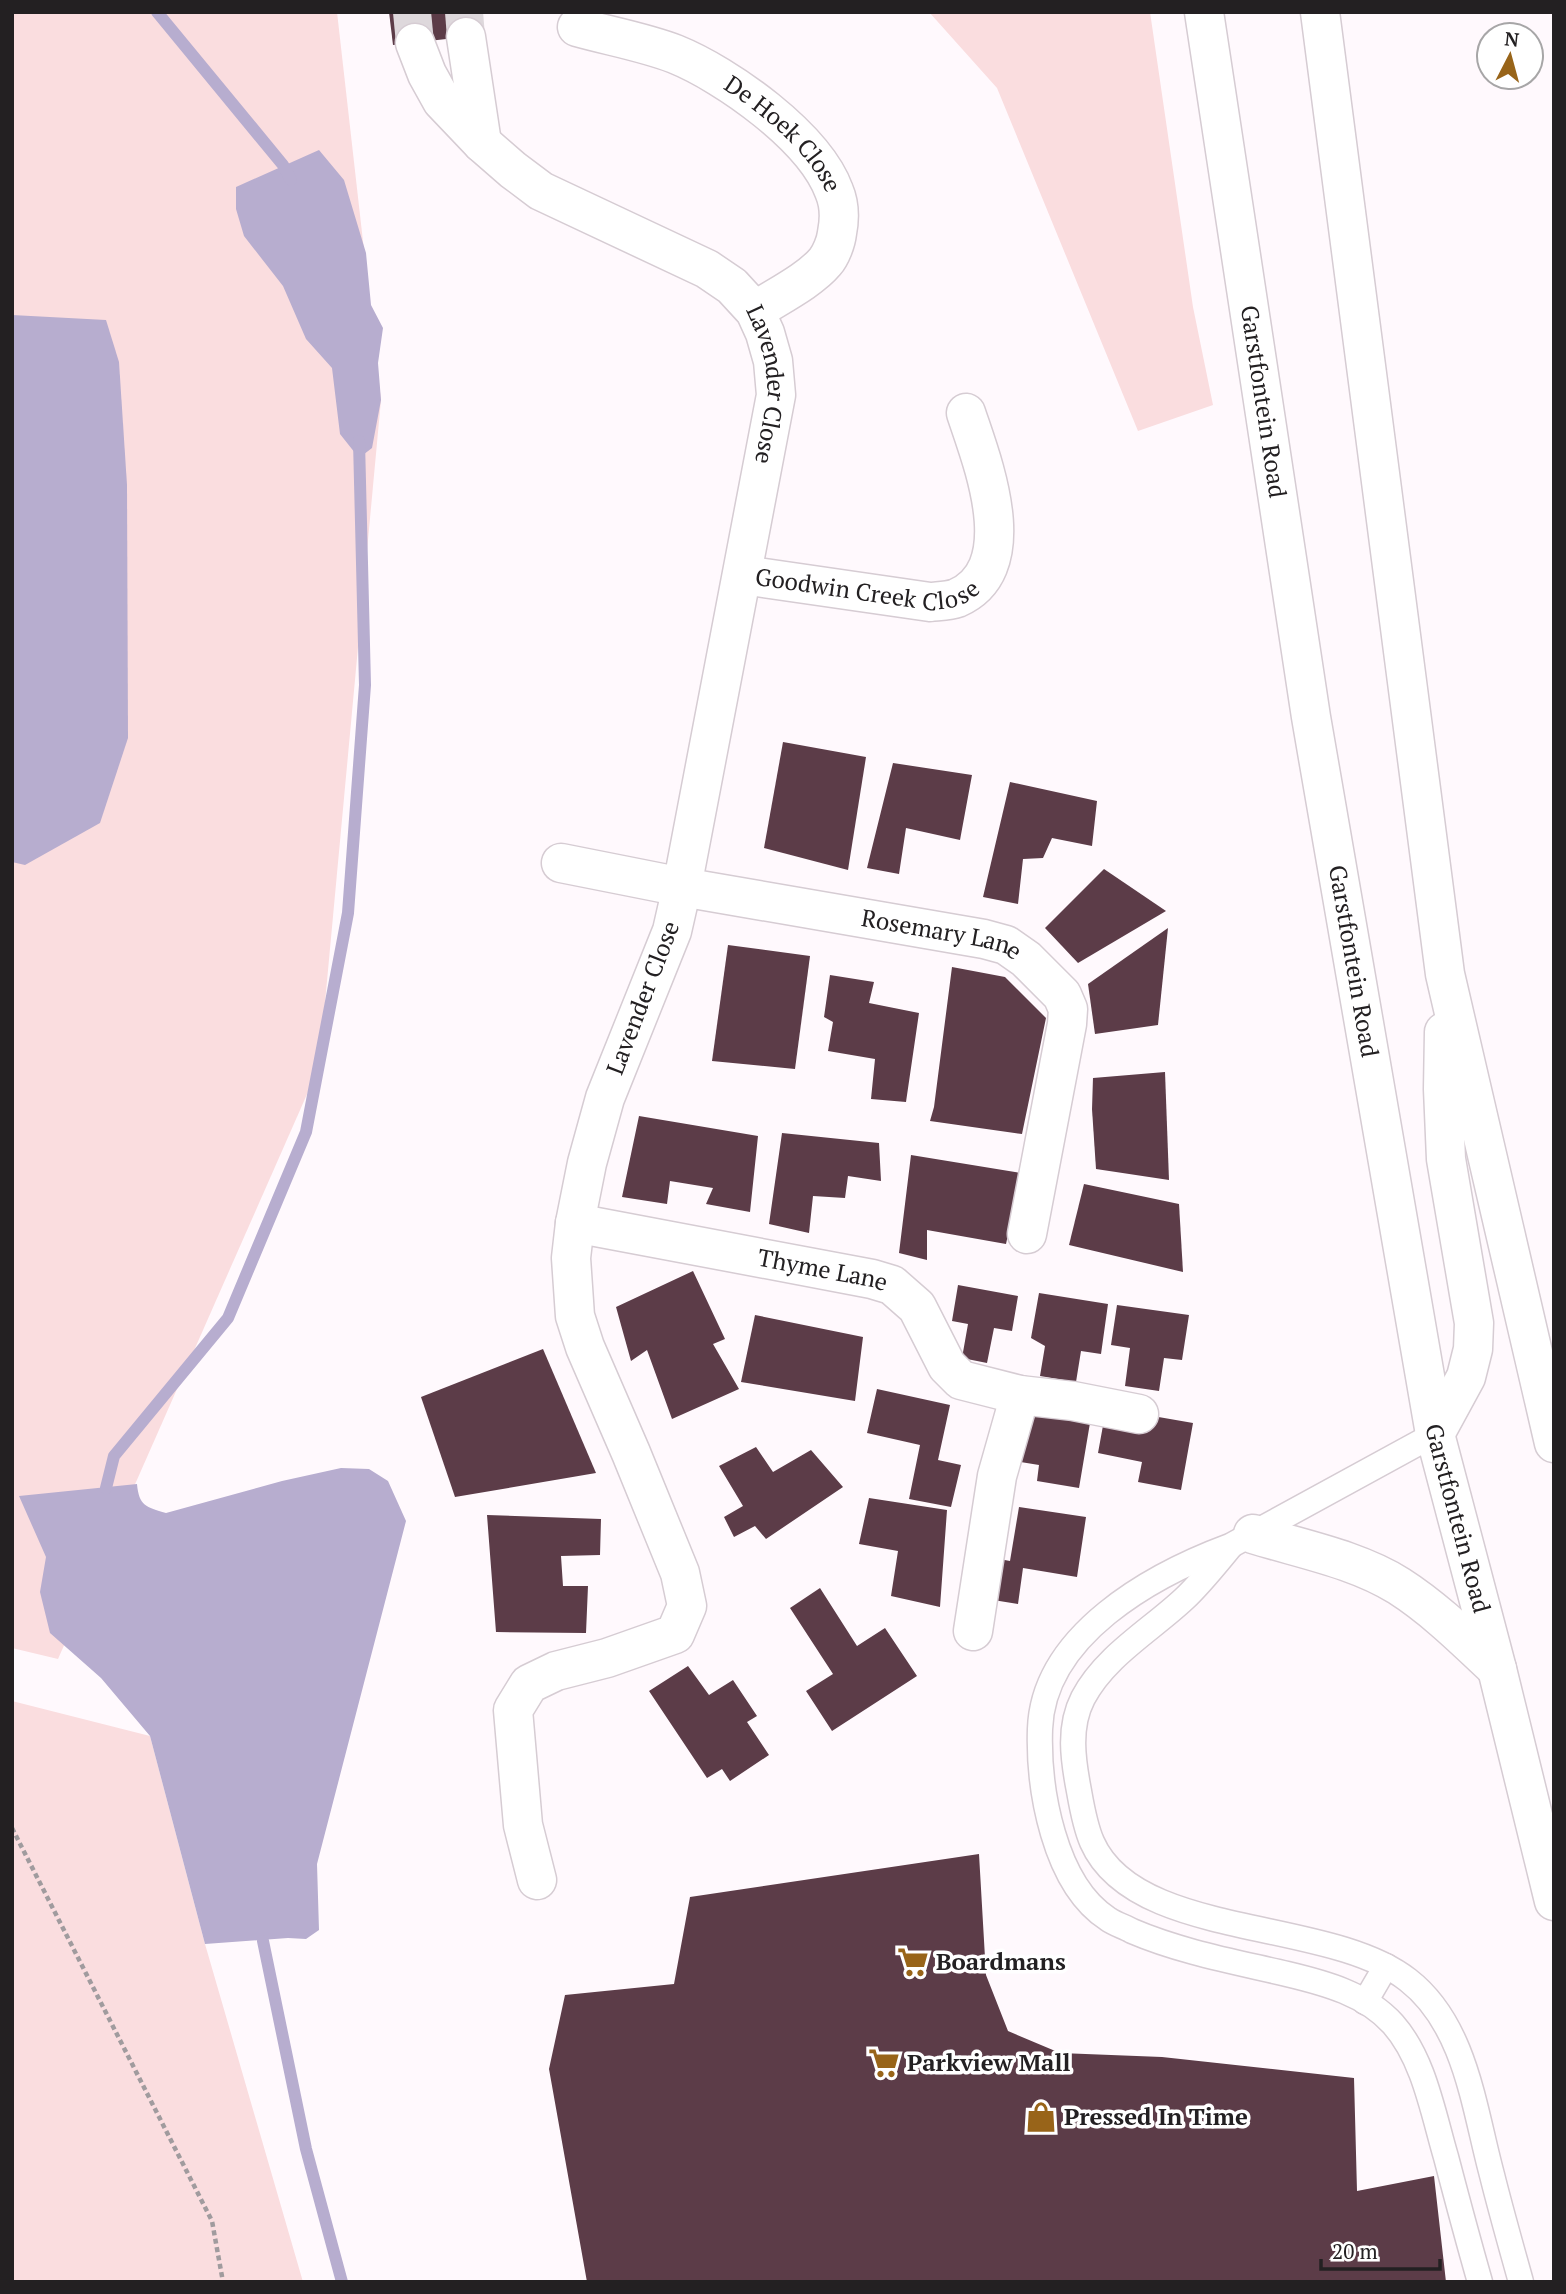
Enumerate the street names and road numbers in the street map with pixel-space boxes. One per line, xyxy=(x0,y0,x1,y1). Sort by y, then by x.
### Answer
street label: De Hoek Close xyxy=(719,67,849,197)
street label: Lavender Close xyxy=(739,299,793,467)
street label: Garstfontein Road xyxy=(1234,303,1295,500)
street label: Goodwin Creek Close xyxy=(753,560,986,618)
street label: Garstfontein Road xyxy=(1322,863,1387,1060)
street label: Rosemary Lane xyxy=(859,901,1029,966)
street label: Lavender Close xyxy=(598,916,686,1079)
street label: Thyme Lane xyxy=(755,1241,892,1298)
street label: Garstfontein Road xyxy=(1419,1421,1499,1616)

